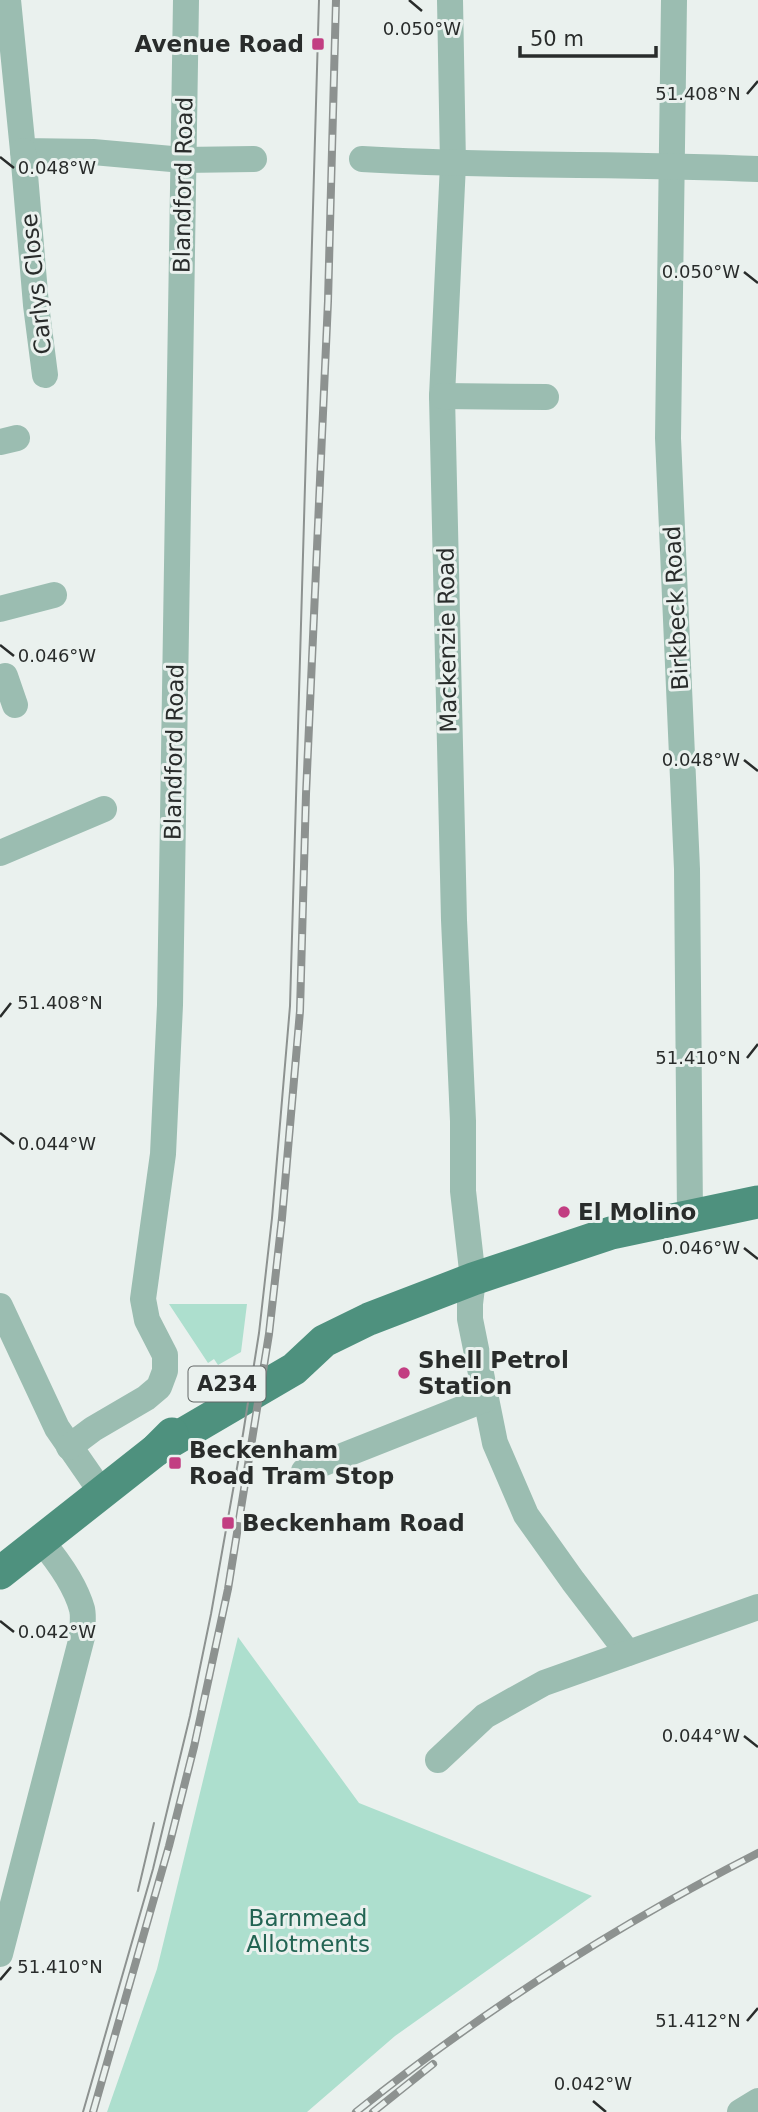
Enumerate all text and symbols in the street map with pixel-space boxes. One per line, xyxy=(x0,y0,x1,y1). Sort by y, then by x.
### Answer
scale bar xyxy=(520,14,656,58)
text: 0.050°W xyxy=(383,18,461,39)
text: 50 m xyxy=(530,27,584,51)
place label: Avenue Road xyxy=(135,31,304,57)
marker: Avenue Road xyxy=(310,36,326,52)
text: 51.408°N xyxy=(655,83,741,104)
street label: Blandford Road xyxy=(168,97,198,273)
text: 0.048°W xyxy=(18,157,96,178)
street label: Carlys Close xyxy=(16,212,56,356)
text: 0.050°W xyxy=(662,261,740,282)
street label: Birkbeck Road xyxy=(659,525,693,691)
street label: Mackenzie Road xyxy=(432,547,462,733)
text: 0.046°W xyxy=(18,645,96,666)
street label: Blandford Road xyxy=(159,664,189,840)
text: 0.048°W xyxy=(662,749,740,770)
text: 51.408°N xyxy=(17,992,103,1013)
text: 51.410°N xyxy=(655,1047,741,1068)
text: 0.044°W xyxy=(18,1133,96,1154)
place label: El Molino xyxy=(578,1199,696,1225)
marker: El Molino xyxy=(556,1204,572,1220)
text: 0.046°W xyxy=(662,1237,740,1258)
place label: Shell Petrol Station xyxy=(418,1347,569,1399)
marker: Shell Petrol Station xyxy=(396,1365,412,1381)
road number: A234 xyxy=(188,1366,266,1402)
place label: Beckenham Road Tram Stop xyxy=(189,1437,394,1489)
marker: Beckenham Road Tram Stop xyxy=(167,1455,183,1471)
place label: Beckenham Road xyxy=(242,1510,465,1536)
marker: Beckenham Road xyxy=(220,1515,236,1531)
text: 0.042°W xyxy=(18,1621,96,1642)
text: 0.044°W xyxy=(662,1725,740,1746)
park label: Barnmead Allotments xyxy=(246,1905,370,1957)
text: 51.410°N xyxy=(17,1956,103,1977)
text: 51.412°N xyxy=(655,2010,741,2031)
text: 0.042°W xyxy=(554,2073,632,2094)

